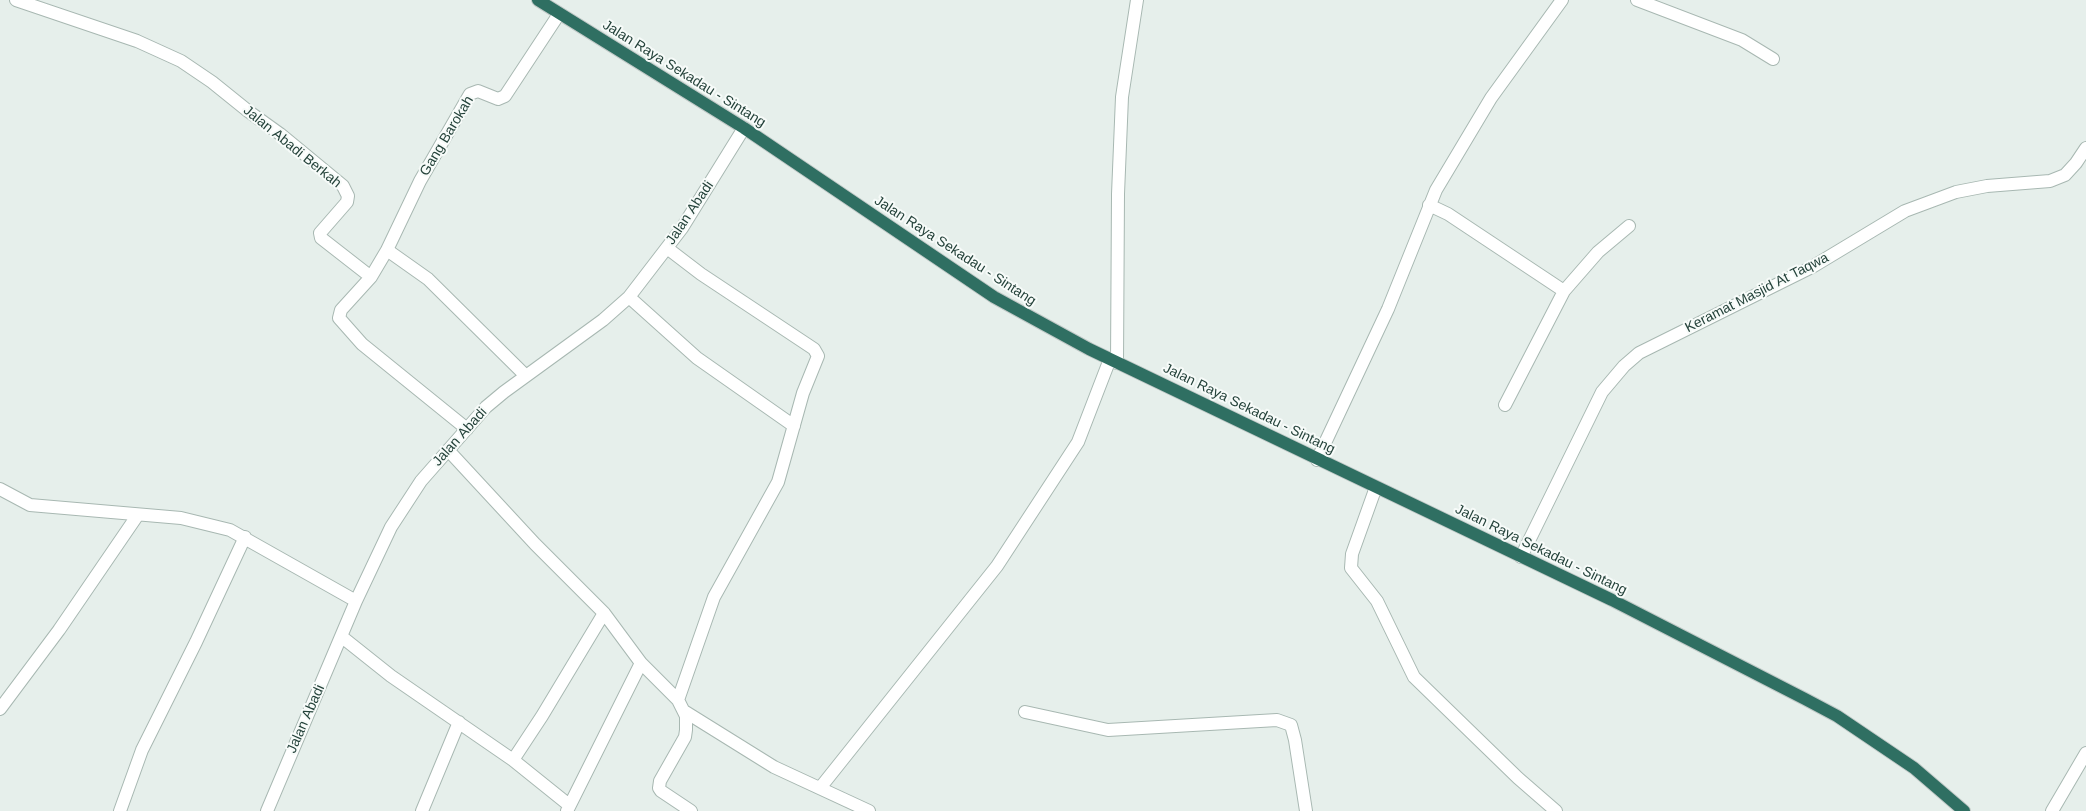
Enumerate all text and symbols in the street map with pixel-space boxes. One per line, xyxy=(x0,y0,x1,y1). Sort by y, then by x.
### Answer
street label: Jalan Raya Sekadau - Sintang xyxy=(599,17,769,131)
street label: Gang Barokah xyxy=(417,93,477,179)
street label: Jalan Abadi Berkah xyxy=(240,102,344,192)
street label: Jalan Abadi xyxy=(663,178,717,248)
street label: Jalan Raya Sekadau - Sintang xyxy=(871,192,1039,310)
street label: Keramat Masjid At Taqwa xyxy=(1682,249,1832,337)
street label: Jalan Raya Sekadau - Sintang xyxy=(1160,360,1338,458)
street label: Jalan Abadi xyxy=(429,404,491,470)
street label: Jalan Raya Sekadau - Sintang xyxy=(1452,501,1630,599)
street label: Jalan Abadi xyxy=(283,682,329,756)

